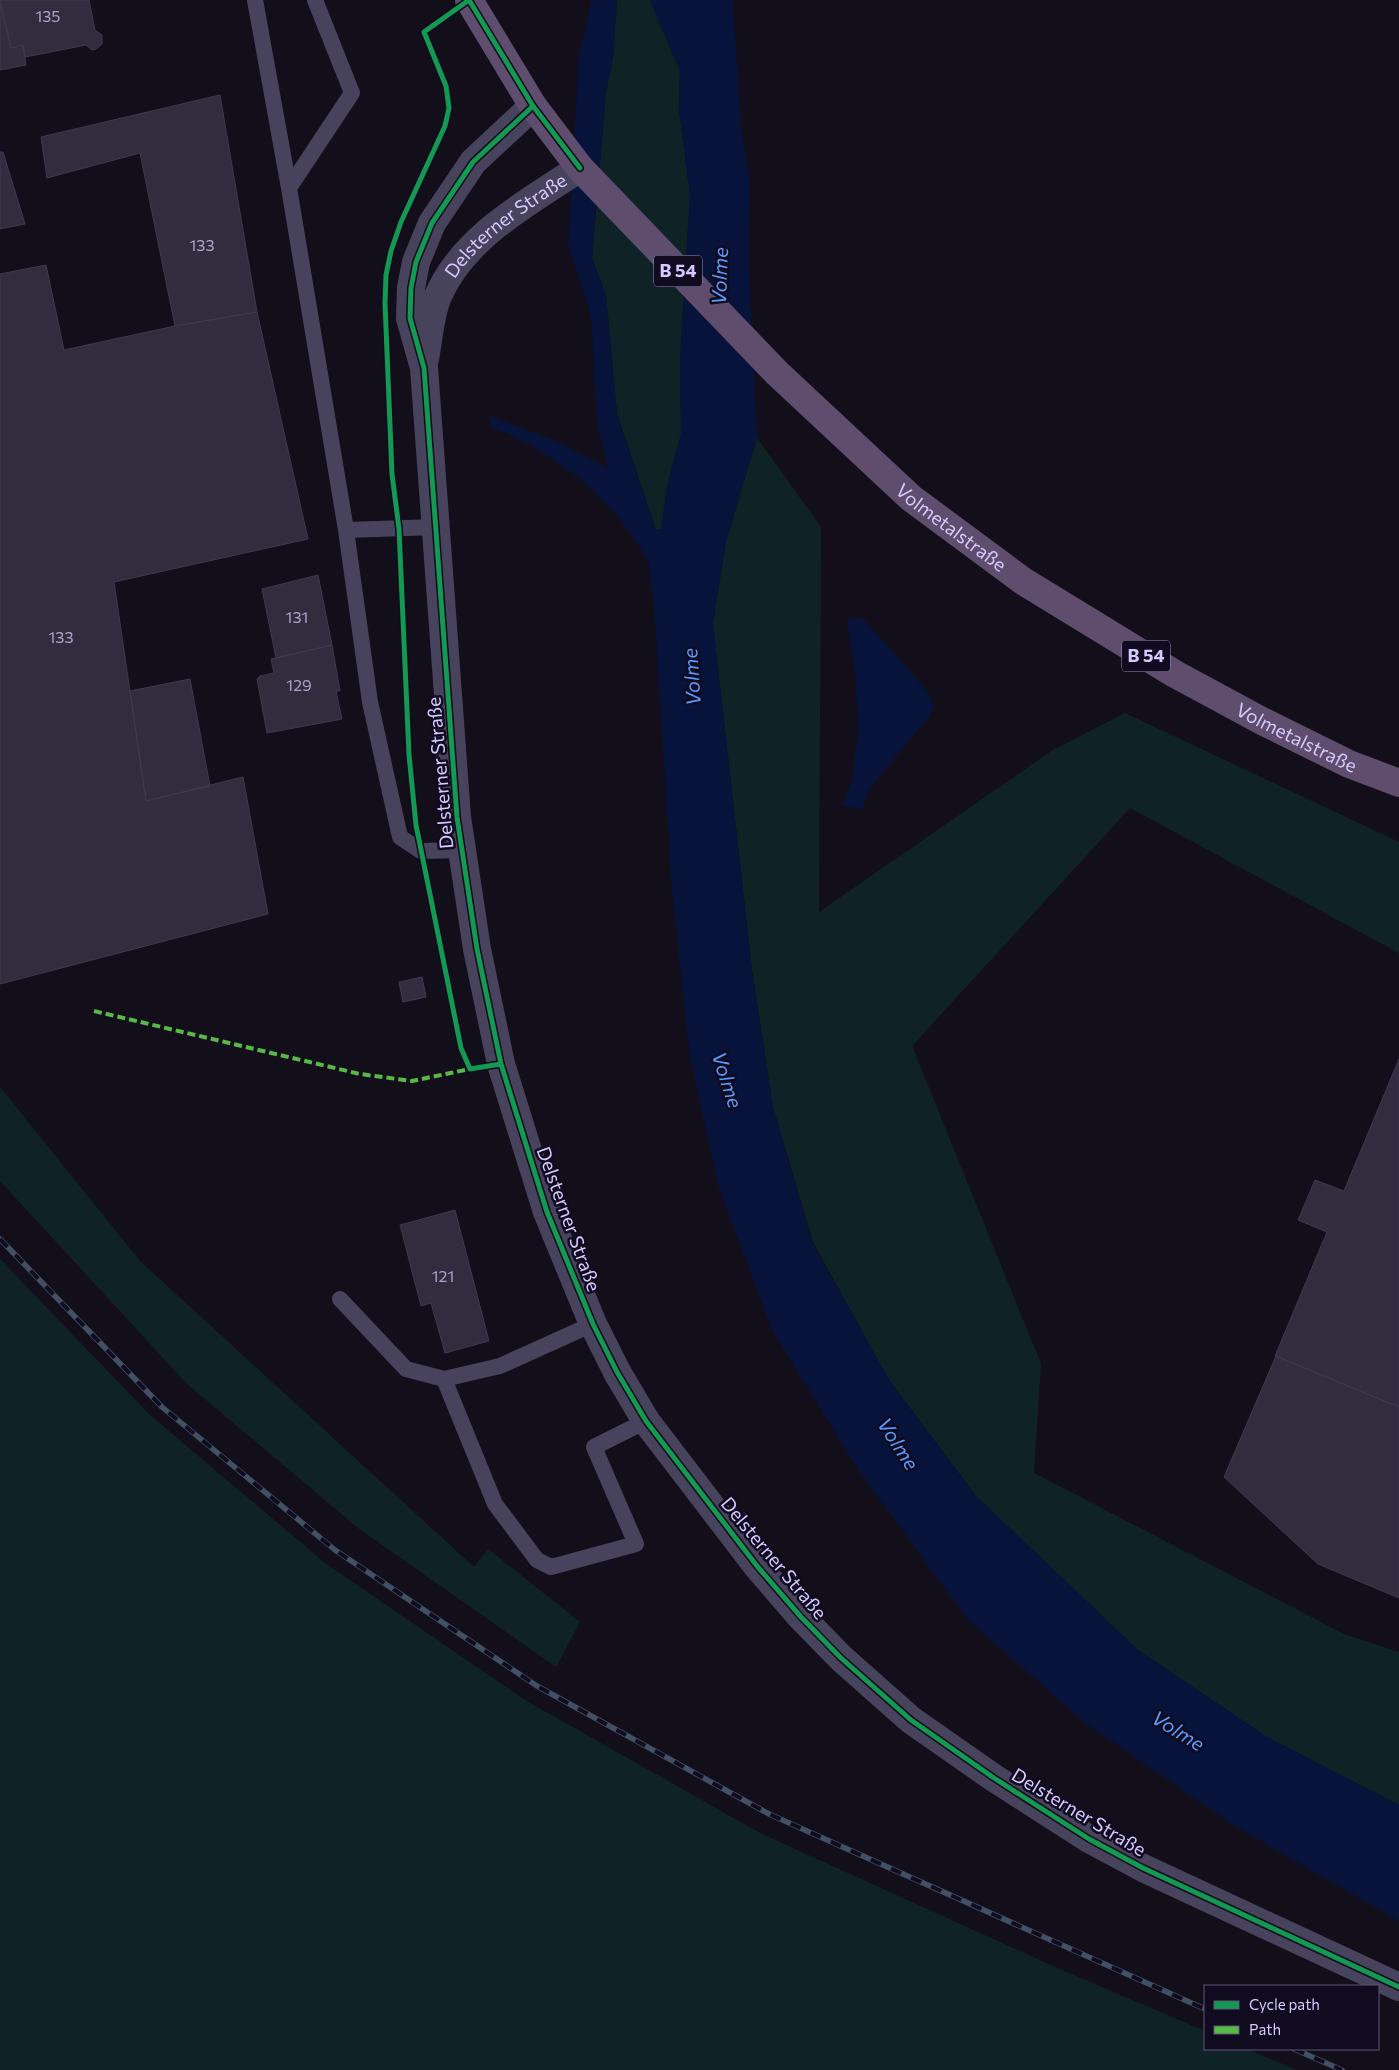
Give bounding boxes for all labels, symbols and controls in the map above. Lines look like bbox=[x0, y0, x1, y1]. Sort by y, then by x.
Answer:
house number: 135 bbox=[35, 6, 61, 25]
street label: Delsterner Straße bbox=[439, 168, 571, 282]
house number: 133 bbox=[189, 235, 215, 254]
water label: Volme bbox=[706, 246, 732, 305]
road number: B 54 bbox=[654, 256, 702, 286]
street label: Volmetalstraße bbox=[892, 478, 1011, 576]
house number: 131 bbox=[286, 607, 308, 626]
house number: 133 bbox=[48, 627, 74, 646]
road number: B 54 bbox=[1122, 640, 1170, 671]
water label: Volme bbox=[677, 647, 705, 707]
house number: 129 bbox=[286, 675, 312, 694]
street label: Delsterner Straße bbox=[421, 696, 458, 850]
street label: Volmetalstraße bbox=[1232, 697, 1360, 777]
water label: Volme bbox=[708, 1049, 748, 1111]
street label: Delsterner Straße bbox=[533, 1143, 606, 1294]
house number: 121 bbox=[432, 1266, 454, 1285]
water label: Volme bbox=[873, 1413, 925, 1475]
street label: Delsterner Straße bbox=[717, 1492, 832, 1623]
water label: Volme bbox=[1148, 1705, 1210, 1756]
street label: Delsterner Straße bbox=[1008, 1762, 1151, 1861]
legend bbox=[1204, 1985, 1379, 2050]
text: Cycle path bbox=[1249, 1995, 1320, 2013]
text: Path bbox=[1249, 2020, 1281, 2038]

